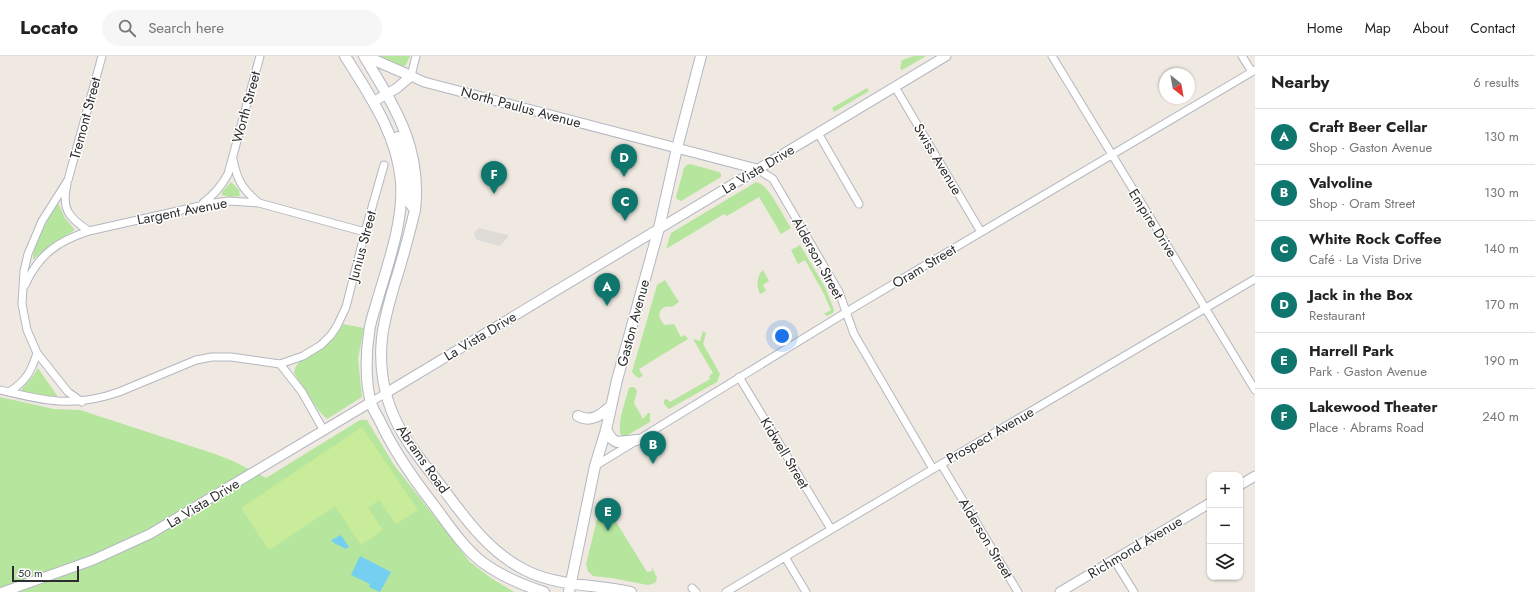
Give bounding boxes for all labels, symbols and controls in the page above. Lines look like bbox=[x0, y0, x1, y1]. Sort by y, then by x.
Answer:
search box bbox=[102, 10, 382, 46]
text: Locato bbox=[20, 14, 78, 41]
icon: search bbox=[116, 17, 138, 39]
text: Search here bbox=[148, 17, 224, 39]
text: Home bbox=[1307, 18, 1343, 38]
text: Map bbox=[1365, 18, 1391, 38]
text: About bbox=[1413, 18, 1448, 38]
text: Contact bbox=[1470, 18, 1515, 38]
street label: Worth Street bbox=[227, 68, 265, 145]
north arrow bbox=[1159, 68, 1195, 104]
text: Nearby bbox=[1271, 70, 1329, 94]
text: 6 results bbox=[1473, 73, 1519, 92]
street label: Tremont Street bbox=[64, 74, 106, 161]
street label: North Paulus Avenue bbox=[459, 81, 583, 133]
text: Craft Beer Cellar bbox=[1309, 116, 1427, 138]
street label: Swiss Avenue bbox=[909, 120, 967, 198]
text: A bbox=[1279, 127, 1289, 146]
text: 130 m bbox=[1484, 127, 1519, 146]
text: Shop · Gaston Avenue bbox=[1309, 138, 1432, 157]
street label: La Vista Drive bbox=[718, 140, 798, 198]
pin: D bbox=[611, 144, 637, 177]
pin: F bbox=[481, 161, 507, 194]
text: Valvoline bbox=[1309, 172, 1373, 194]
text: B bbox=[1280, 183, 1288, 202]
text: 130 m bbox=[1484, 183, 1519, 202]
street label: Empire Drive bbox=[1124, 185, 1182, 261]
pin: C bbox=[612, 188, 638, 221]
street label: Largent Avenue bbox=[135, 192, 229, 230]
text: Shop · Oram Street bbox=[1309, 194, 1415, 213]
street label: Junius Street bbox=[342, 208, 381, 285]
street label: Alderson Street bbox=[787, 213, 849, 303]
text: White Rock Coffee bbox=[1309, 228, 1442, 250]
street label: Oram Street bbox=[888, 239, 960, 293]
text: C bbox=[1279, 239, 1289, 258]
text: 140 m bbox=[1484, 239, 1519, 258]
text: Café · La Vista Drive bbox=[1309, 250, 1422, 269]
pin: A bbox=[594, 273, 620, 306]
street label: Gaston Avenue bbox=[612, 277, 654, 369]
text: Jack in the Box bbox=[1309, 284, 1413, 306]
text: D bbox=[1279, 295, 1289, 314]
text: 170 m bbox=[1484, 295, 1519, 314]
text: Restaurant bbox=[1309, 306, 1365, 325]
street label: La Vista Drive bbox=[440, 307, 520, 365]
your location bbox=[772, 326, 792, 346]
text: Harrell Park bbox=[1309, 340, 1394, 362]
text: E bbox=[1280, 351, 1288, 370]
text: 190 m bbox=[1484, 351, 1519, 370]
text: Park · Gaston Avenue bbox=[1309, 362, 1427, 381]
text: Lakewood Theater bbox=[1309, 396, 1438, 418]
street label: Prospect Avenue bbox=[942, 402, 1038, 468]
text: F bbox=[1280, 407, 1288, 426]
text: 240 m bbox=[1482, 407, 1519, 426]
street label: Kidwell Street bbox=[756, 414, 815, 493]
text: Place · Abrams Road bbox=[1309, 418, 1424, 437]
street label: Abrams Road bbox=[392, 421, 454, 497]
pin: B bbox=[640, 431, 666, 464]
map controls bbox=[1207, 472, 1243, 580]
button: + bbox=[1207, 472, 1243, 508]
street label: La Vista Drive bbox=[163, 474, 243, 532]
street label: Alderson Street bbox=[954, 494, 1018, 583]
pin: E bbox=[595, 498, 621, 531]
button: − bbox=[1207, 508, 1243, 544]
street label: Richmond Avenue bbox=[1084, 511, 1186, 583]
button: layers bbox=[1207, 544, 1243, 580]
scale bar bbox=[12, 564, 79, 583]
text: 50 m bbox=[18, 565, 43, 581]

